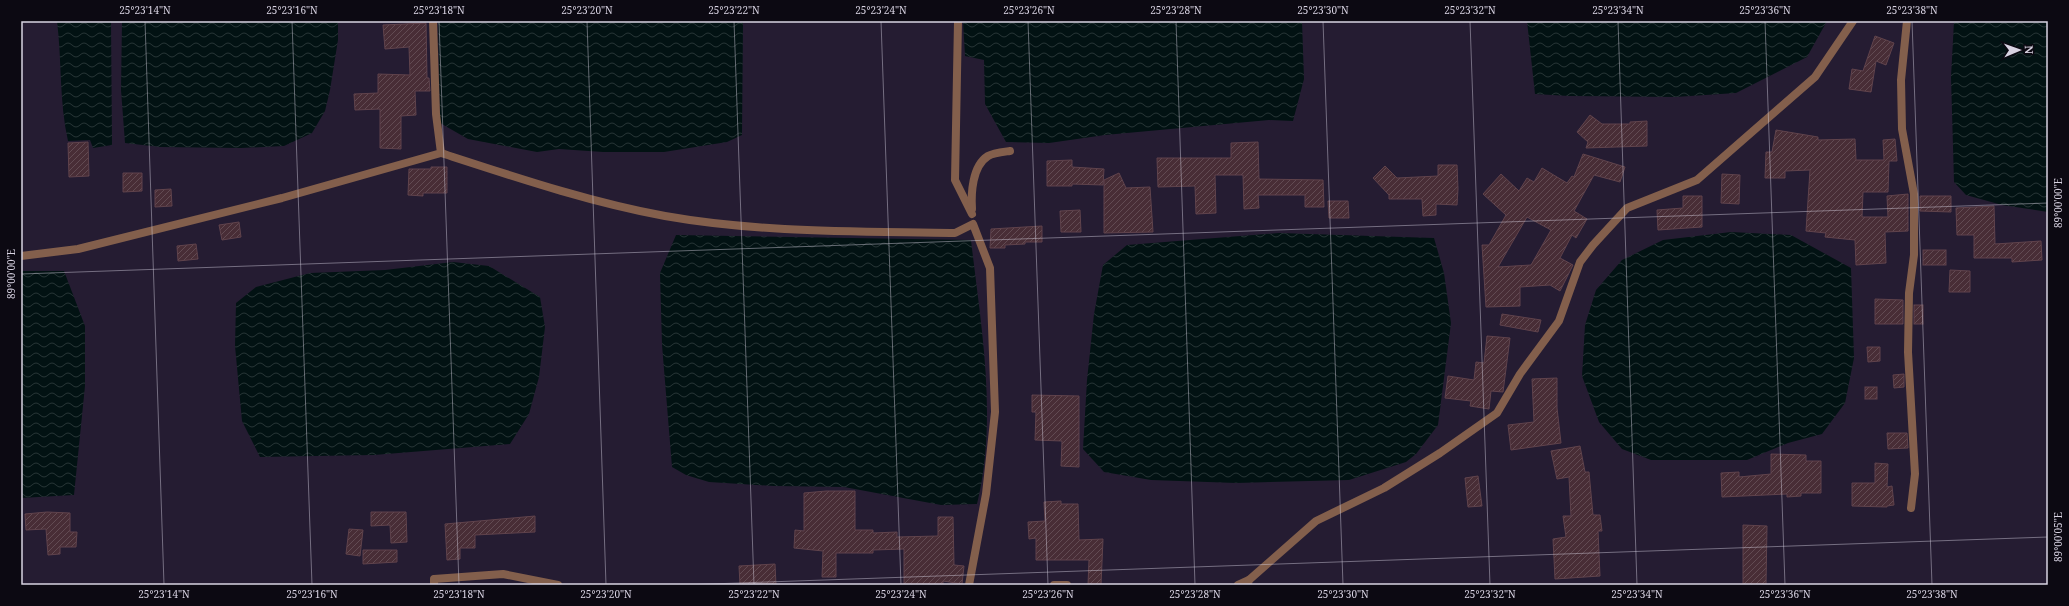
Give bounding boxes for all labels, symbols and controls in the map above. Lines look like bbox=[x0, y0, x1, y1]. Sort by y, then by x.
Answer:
text: 25°23'14"N bbox=[119, 3, 171, 17]
text: 25°23'16"N bbox=[266, 3, 318, 17]
text: 25°23'18"N bbox=[413, 3, 465, 17]
text: 25°23'20"N bbox=[561, 3, 613, 17]
text: 25°23'22"N bbox=[708, 3, 760, 17]
text: 25°23'24"N bbox=[855, 3, 907, 17]
text: 25°23'26"N bbox=[1003, 3, 1055, 17]
text: 25°23'28"N bbox=[1150, 3, 1202, 17]
text: 25°23'30"N bbox=[1297, 3, 1349, 17]
text: 25°23'32"N bbox=[1444, 3, 1496, 17]
text: 25°23'34"N bbox=[1592, 3, 1644, 17]
text: 25°23'36"N bbox=[1739, 3, 1791, 17]
text: 25°23'38"N bbox=[1886, 3, 1938, 17]
north arrow bbox=[1999, 30, 2039, 70]
text: N bbox=[2022, 45, 2037, 55]
text: 89°00'00"E bbox=[2051, 178, 2065, 228]
text: 89°00'00"E bbox=[4, 249, 18, 299]
text: 89°00'05"E bbox=[2051, 512, 2065, 562]
text: 25°23'14"N bbox=[138, 587, 190, 601]
text: 25°23'16"N bbox=[286, 587, 338, 601]
text: 25°23'18"N bbox=[433, 587, 485, 601]
text: 25°23'20"N bbox=[580, 587, 632, 601]
text: 25°23'22"N bbox=[728, 587, 780, 601]
text: 25°23'24"N bbox=[875, 587, 927, 601]
text: 25°23'26"N bbox=[1022, 587, 1074, 601]
text: 25°23'28"N bbox=[1169, 587, 1221, 601]
text: 25°23'30"N bbox=[1317, 587, 1369, 601]
text: 25°23'32"N bbox=[1464, 587, 1516, 601]
text: 25°23'34"N bbox=[1611, 587, 1663, 601]
text: 25°23'36"N bbox=[1759, 587, 1811, 601]
text: 25°23'38"N bbox=[1906, 587, 1958, 601]

